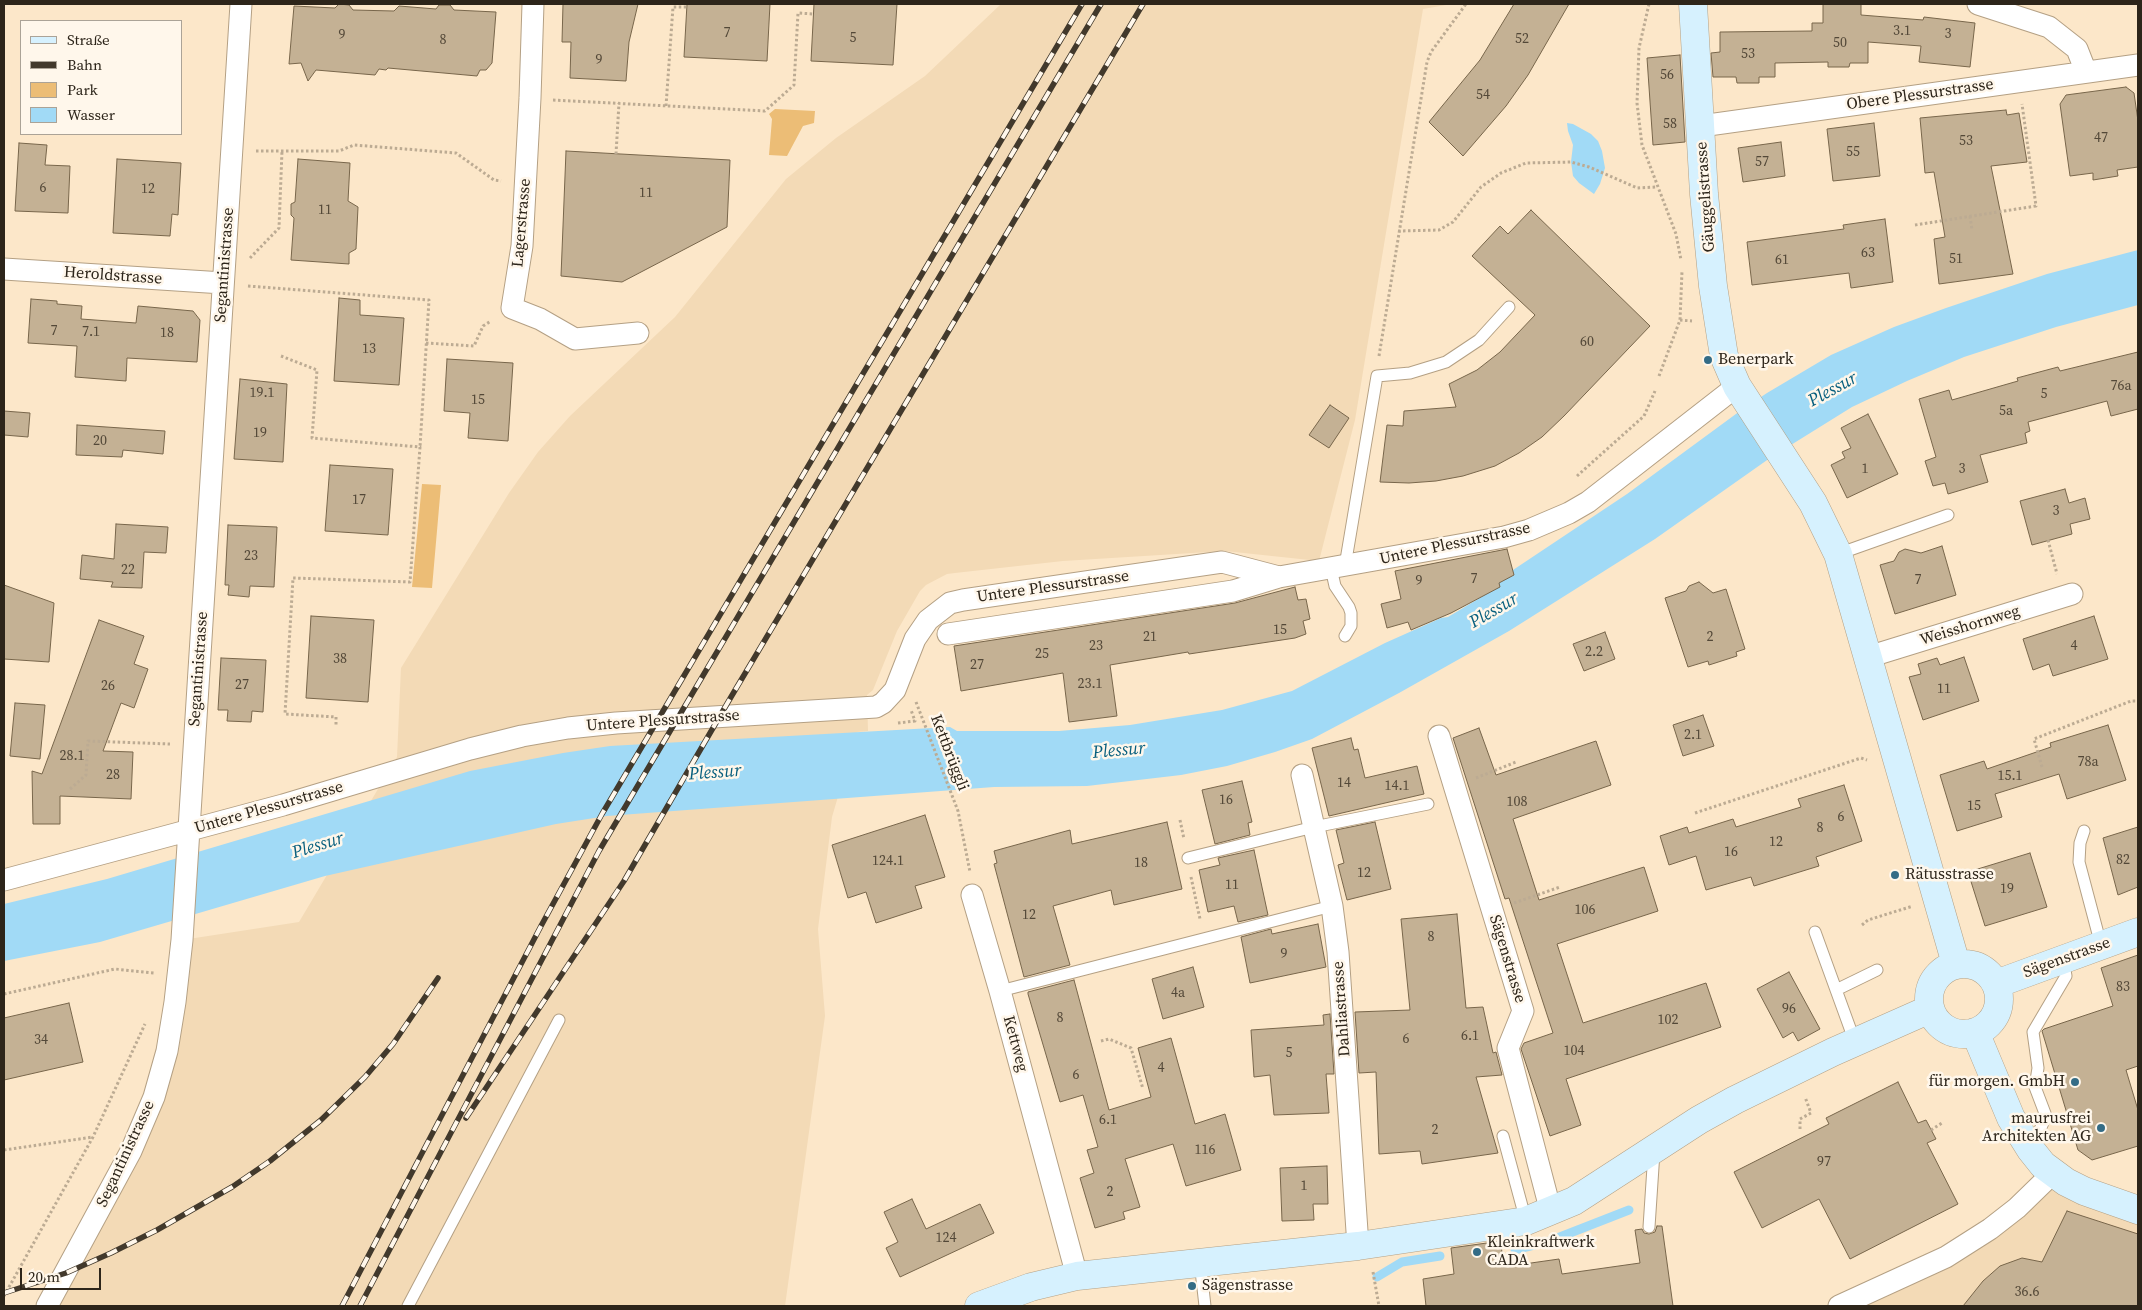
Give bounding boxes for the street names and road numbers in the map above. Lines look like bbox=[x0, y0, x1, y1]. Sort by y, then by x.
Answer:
street label: Obere Plessurstrasse bbox=[1845, 75, 1995, 115]
street label: Gäuggelistrasse bbox=[1693, 141, 1719, 253]
street label: Lagerstrasse bbox=[509, 178, 535, 268]
street label: Segantinistrasse bbox=[211, 207, 239, 323]
street label: Heroldstrasse bbox=[63, 263, 163, 289]
street label: Untere Plessurstrasse bbox=[1378, 519, 1532, 569]
street label: Untere Plessurstrasse bbox=[976, 567, 1130, 607]
street label: Weisshornweg bbox=[1918, 602, 2022, 650]
street label: Segantinistrasse bbox=[185, 611, 213, 727]
street label: Untere Plessurstrasse bbox=[586, 706, 740, 736]
street label: Kettbrüggli bbox=[926, 712, 972, 794]
street label: Untere Plessurstrasse bbox=[192, 778, 346, 838]
street label: Sägenstrasse bbox=[1485, 913, 1529, 1005]
street label: Sägenstrasse bbox=[2021, 933, 2113, 983]
street label: Dahliastrasse bbox=[1329, 961, 1355, 1057]
street label: Kettweg bbox=[998, 1014, 1032, 1074]
street label: Segantinistrasse bbox=[93, 1098, 159, 1210]

